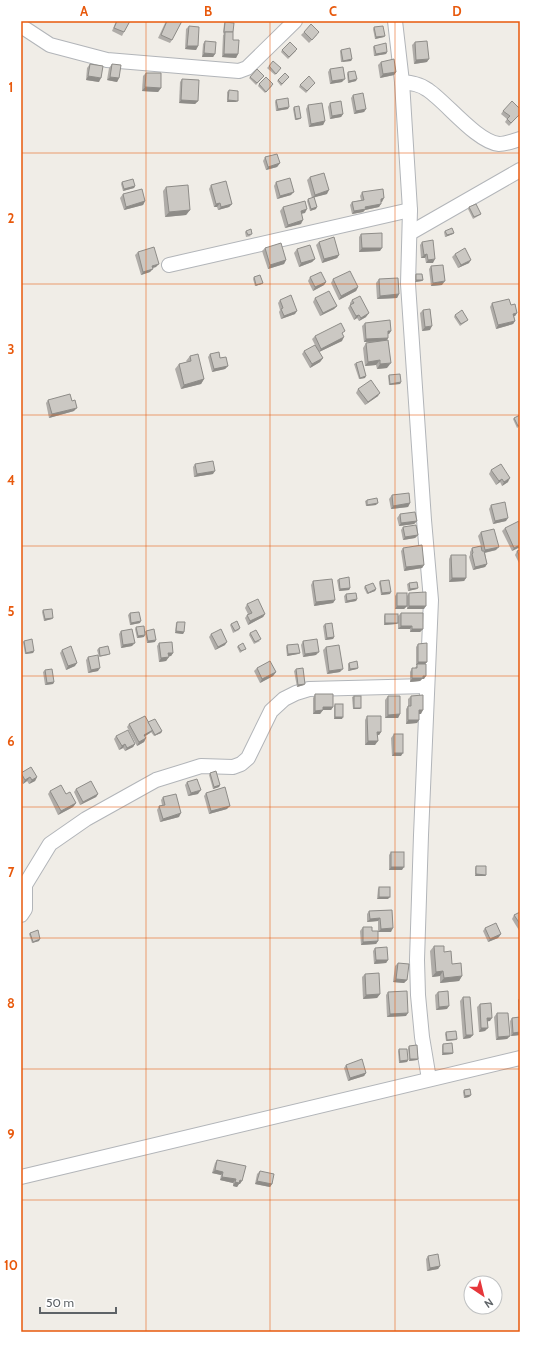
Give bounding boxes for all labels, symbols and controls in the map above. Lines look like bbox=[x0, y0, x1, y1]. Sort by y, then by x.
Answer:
text: A bbox=[80, 3, 89, 19]
text: B bbox=[204, 3, 212, 19]
text: C bbox=[329, 3, 337, 19]
text: D bbox=[452, 3, 462, 19]
text: 1 bbox=[9, 79, 13, 95]
text: 2 bbox=[8, 210, 15, 226]
text: 3 bbox=[7, 341, 15, 357]
text: 4 bbox=[7, 472, 15, 488]
text: 5 bbox=[8, 603, 15, 619]
text: 6 bbox=[7, 733, 15, 749]
text: 7 bbox=[8, 864, 15, 880]
text: 8 bbox=[7, 995, 15, 1011]
text: 9 bbox=[7, 1126, 15, 1142]
text: 10 bbox=[4, 1257, 18, 1273]
north arrow bbox=[463, 1275, 503, 1315]
scale bar bbox=[40, 1289, 116, 1315]
text: 50 m bbox=[46, 1295, 74, 1310]
text: N bbox=[482, 1295, 496, 1311]

